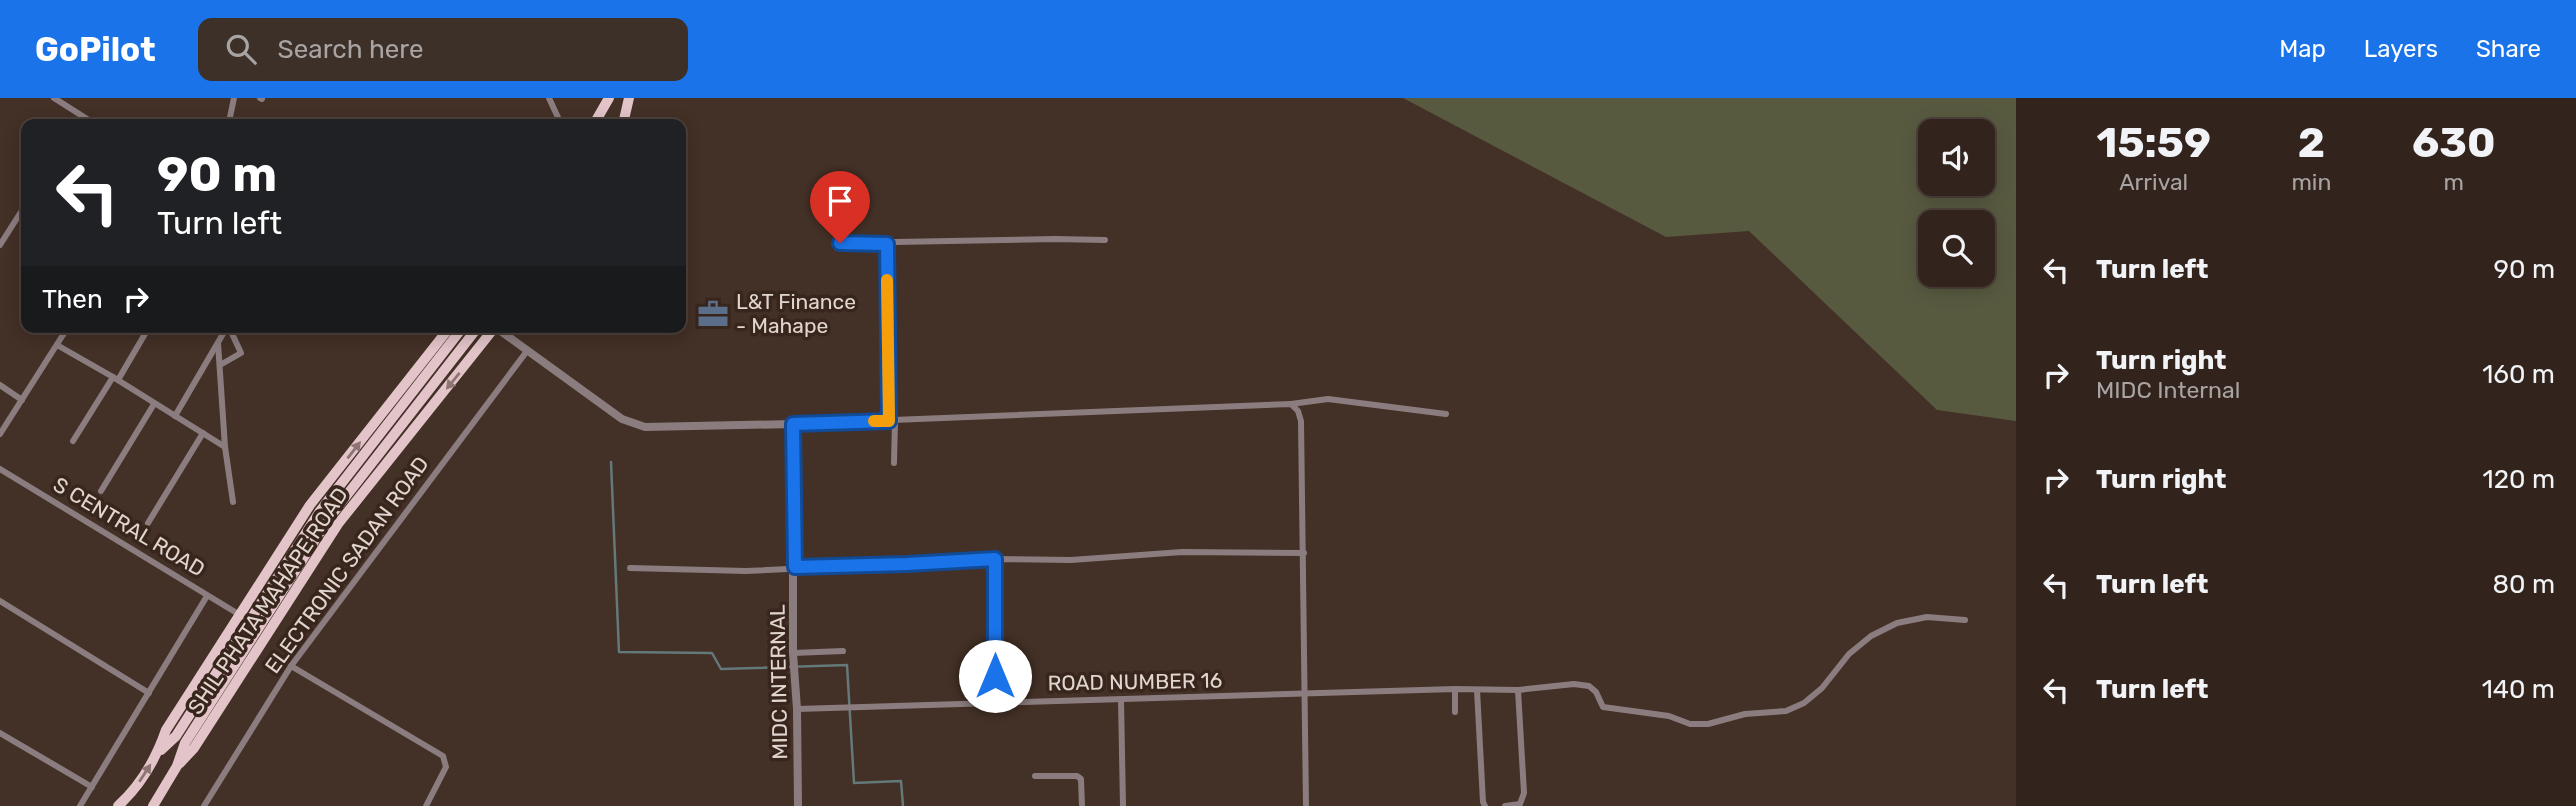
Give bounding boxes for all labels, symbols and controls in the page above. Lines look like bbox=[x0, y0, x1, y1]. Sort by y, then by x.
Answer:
search box bbox=[198, 18, 688, 81]
text: GoPilot bbox=[35, 30, 156, 69]
icon: search bbox=[222, 30, 260, 68]
text: Search here bbox=[278, 34, 423, 65]
text: Map bbox=[2279, 35, 2326, 63]
text: Layers bbox=[2364, 35, 2438, 63]
text: Share bbox=[2476, 35, 2541, 63]
text: 15:59 bbox=[2097, 118, 2211, 168]
text: 2 bbox=[2298, 118, 2325, 168]
text: 630 bbox=[2412, 118, 2495, 168]
map controls bbox=[1918, 119, 1995, 287]
button: sound bbox=[1918, 119, 1995, 196]
text: 90 m bbox=[157, 145, 277, 203]
icon: left bbox=[42, 147, 133, 238]
text: Arrival bbox=[2119, 168, 2188, 196]
text: min bbox=[2291, 168, 2331, 196]
text: m bbox=[2443, 168, 2464, 196]
pin bbox=[810, 171, 870, 243]
icon: arrive bbox=[821, 182, 859, 220]
text: Turn left bbox=[157, 204, 282, 242]
button: search bbox=[1918, 210, 1995, 287]
icon: left bbox=[2037, 251, 2075, 289]
text: Turn left bbox=[2096, 254, 2208, 285]
text: 90 m bbox=[2494, 254, 2555, 285]
icon: right bbox=[117, 280, 155, 318]
text: Then bbox=[42, 284, 103, 315]
place label: L&T Finance - Mahape bbox=[736, 289, 856, 338]
office icon: L&T Finance - Mahape bbox=[696, 297, 730, 331]
text: Turn right bbox=[2096, 345, 2226, 376]
icon: right bbox=[2037, 356, 2075, 394]
text: 160 m bbox=[2482, 359, 2555, 390]
one-way arrow bbox=[445, 371, 460, 389]
text: MIDC Internal bbox=[2096, 376, 2240, 404]
one-way arrow bbox=[346, 441, 361, 459]
street label: ELECTRONIC SADAN ROAD bbox=[260, 451, 434, 678]
icon: right bbox=[2037, 461, 2075, 499]
text: Turn right bbox=[2096, 464, 2226, 495]
text: 120 m bbox=[2483, 464, 2555, 495]
street label: S CENTRAL ROAD bbox=[49, 472, 209, 582]
street label: SHIL PHATA MAHAPE ROAD bbox=[182, 483, 353, 719]
icon: left bbox=[2037, 566, 2075, 604]
text: Turn left bbox=[2096, 569, 2208, 600]
text: 80 m bbox=[2492, 569, 2555, 600]
street label: MIDC INTERNAL bbox=[765, 604, 792, 760]
position arrow bbox=[958, 639, 1032, 713]
street label: ROAD NUMBER 16 bbox=[1047, 667, 1223, 696]
icon: left bbox=[2037, 671, 2075, 709]
text: Turn left bbox=[2096, 674, 2208, 705]
text: 140 m bbox=[2482, 674, 2555, 705]
one-way arrow bbox=[138, 764, 151, 783]

